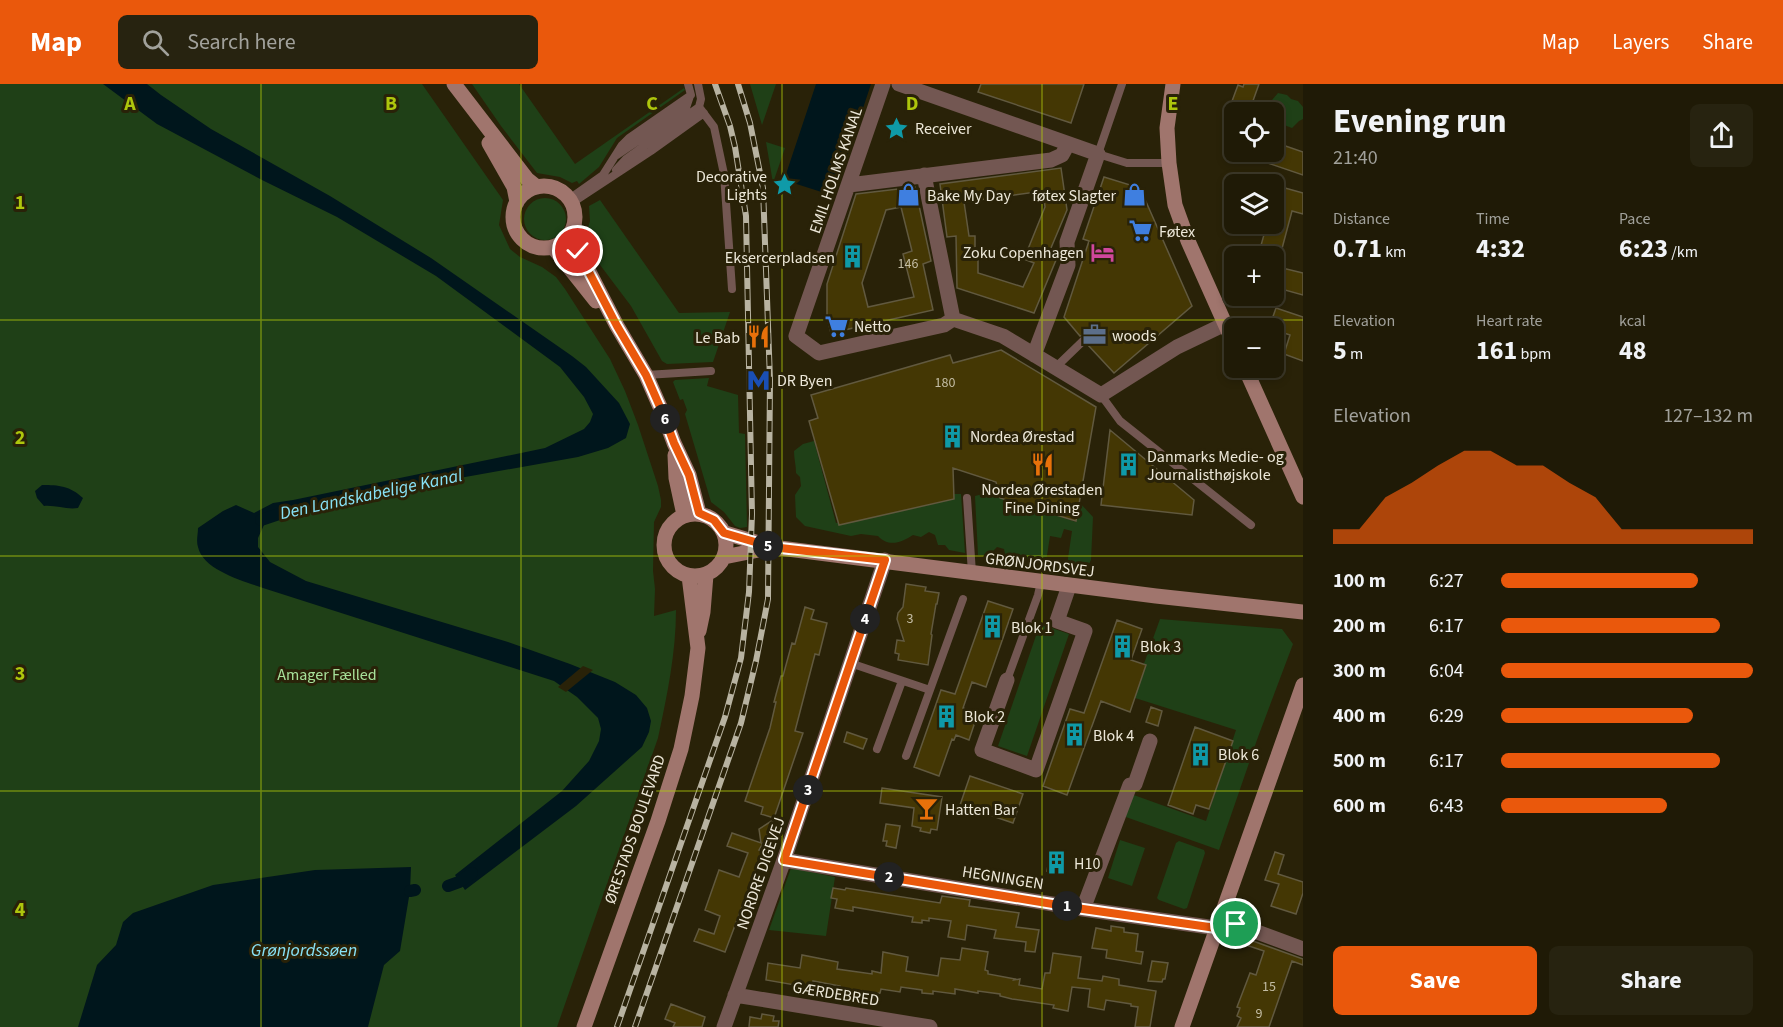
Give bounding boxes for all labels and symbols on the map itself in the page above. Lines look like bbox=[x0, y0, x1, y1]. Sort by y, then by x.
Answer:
text: A bbox=[123, 90, 136, 118]
text: B bbox=[385, 90, 397, 118]
text: C bbox=[646, 90, 658, 118]
text: D bbox=[906, 90, 918, 118]
text: E bbox=[1168, 90, 1178, 118]
street label: EMIL HOLMS KANAL bbox=[804, 104, 868, 236]
place icon: Receiver bbox=[884, 115, 910, 141]
place label: Receiver bbox=[915, 118, 972, 140]
place label: Decorative Lights bbox=[696, 166, 767, 206]
place icon: Decorative Lights bbox=[772, 172, 798, 198]
shop icon: Bake My Day bbox=[896, 182, 922, 208]
shop icon: føtex Slagter bbox=[1121, 182, 1147, 208]
place label: Bake My Day bbox=[927, 185, 1011, 207]
place label: føtex Slagter bbox=[1032, 185, 1116, 207]
text: 1 bbox=[15, 189, 25, 217]
supermarket icon: Føtex bbox=[1128, 218, 1154, 244]
place label: Føtex bbox=[1159, 221, 1195, 243]
pin bbox=[552, 225, 603, 276]
hotel icon: Zoku Copenhagen bbox=[1089, 239, 1115, 265]
place label: Zoku Copenhagen bbox=[963, 242, 1084, 264]
building icon: Eksercerpladsen bbox=[840, 244, 866, 270]
place label: Eksercerpladsen bbox=[725, 247, 835, 269]
house number: 146 bbox=[898, 254, 918, 274]
supermarket icon: Netto bbox=[823, 313, 849, 339]
place label: Netto bbox=[854, 316, 891, 338]
office icon: woods bbox=[1081, 322, 1107, 348]
restaurant icon: Le Bab bbox=[745, 324, 771, 350]
place label: woods bbox=[1112, 325, 1157, 347]
place label: Le Bab bbox=[695, 327, 740, 349]
metro station icon: DR Byen bbox=[746, 367, 772, 393]
place label: DR Byen bbox=[777, 370, 832, 392]
house number: 180 bbox=[935, 373, 955, 393]
pin: 6 bbox=[650, 404, 680, 434]
building icon: Nordea Ørestad bbox=[939, 423, 965, 449]
text: 2 bbox=[15, 424, 25, 452]
place label: Nordea Ørestad bbox=[970, 426, 1075, 448]
place label: Danmarks Medie- og Journalisthøjskole bbox=[1147, 446, 1284, 486]
restaurant icon: Nordea Ørestaden Fine Dining bbox=[1029, 451, 1055, 477]
building icon: Danmarks Medie- og Journalisthøjskole bbox=[1116, 452, 1142, 478]
water label: Den Landskabelige Kanal bbox=[277, 463, 465, 526]
place label: Nordea Ørestaden Fine Dining bbox=[981, 479, 1103, 519]
pin: 5 bbox=[753, 531, 783, 561]
street label: GRØNJORDSVEJ bbox=[984, 547, 1096, 583]
pin: 4 bbox=[850, 604, 880, 634]
house number: 3 bbox=[907, 609, 914, 629]
building icon: Blok 1 bbox=[980, 614, 1006, 640]
place label: Blok 1 bbox=[1011, 617, 1052, 639]
building icon: Blok 3 bbox=[1109, 633, 1135, 659]
place label: Blok 3 bbox=[1140, 636, 1181, 658]
text: 3 bbox=[15, 660, 25, 688]
park label: Amager Fælled bbox=[277, 664, 377, 686]
building icon: Blok 2 bbox=[933, 703, 959, 729]
place label: Blok 2 bbox=[964, 706, 1005, 728]
building icon: Blok 4 bbox=[1062, 722, 1088, 748]
place label: Blok 4 bbox=[1093, 725, 1134, 747]
building icon: Blok 6 bbox=[1187, 741, 1213, 767]
place label: Blok 6 bbox=[1218, 744, 1259, 766]
street label: ØRESTADS BOULEVARD bbox=[599, 751, 671, 907]
pin: 3 bbox=[793, 775, 823, 805]
bar icon: Hatten Bar bbox=[914, 796, 940, 822]
place label: Hatten Bar bbox=[945, 799, 1017, 821]
street label: NORDRE DIGEVEJ bbox=[731, 814, 790, 932]
building icon: H10 bbox=[1043, 850, 1069, 876]
place label: H10 bbox=[1074, 853, 1100, 875]
street label: HEGNINGEN bbox=[960, 861, 1045, 895]
pin: 2 bbox=[874, 862, 904, 892]
pin: 1 bbox=[1052, 891, 1082, 921]
text: 4 bbox=[15, 896, 26, 924]
pin bbox=[1210, 898, 1261, 949]
water label: Grønjordssøen bbox=[251, 938, 357, 963]
street label: GÆRDEBRED bbox=[791, 976, 881, 1012]
house number: 15 bbox=[1262, 977, 1276, 997]
house number: 9 bbox=[1256, 1004, 1263, 1024]

